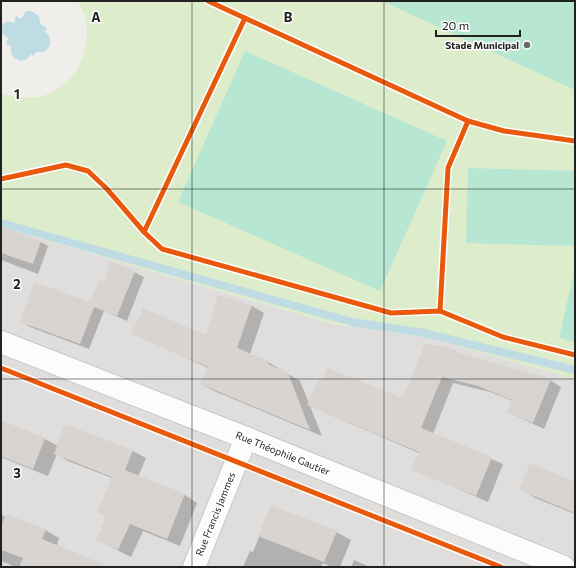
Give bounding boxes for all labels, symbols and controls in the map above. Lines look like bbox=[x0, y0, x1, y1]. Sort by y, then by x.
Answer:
text: A bbox=[91, 9, 101, 25]
text: B bbox=[284, 9, 293, 25]
scale bar bbox=[436, 12, 520, 38]
text: 20 m bbox=[442, 18, 469, 32]
place label: Stade Municipal bbox=[445, 39, 519, 51]
marker: Stade Municipal bbox=[522, 40, 532, 50]
text: 1 bbox=[14, 86, 20, 102]
text: 2 bbox=[13, 276, 21, 292]
street label: Rue Théophile Gautier bbox=[234, 429, 332, 477]
text: 3 bbox=[13, 465, 21, 481]
street label: Rue Francis Jammes bbox=[193, 470, 237, 558]

